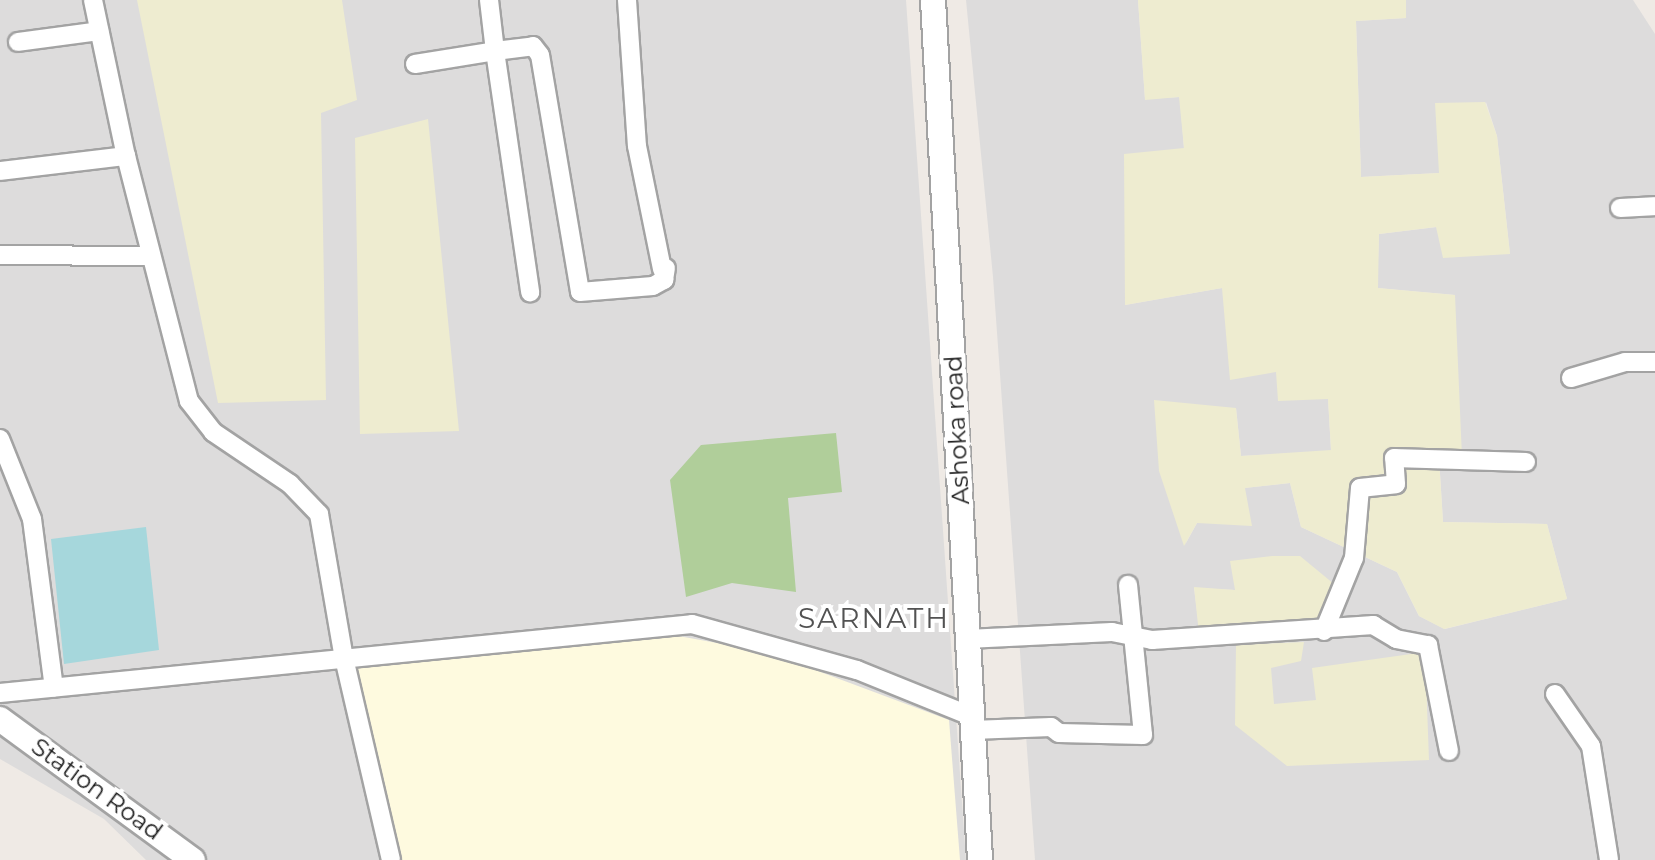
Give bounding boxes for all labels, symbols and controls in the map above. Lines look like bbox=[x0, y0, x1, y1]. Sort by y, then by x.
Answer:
street label: Ashoka road bbox=[939, 355, 975, 505]
district label: SARNATH bbox=[798, 601, 950, 635]
street label: Station Road bbox=[26, 732, 168, 846]

